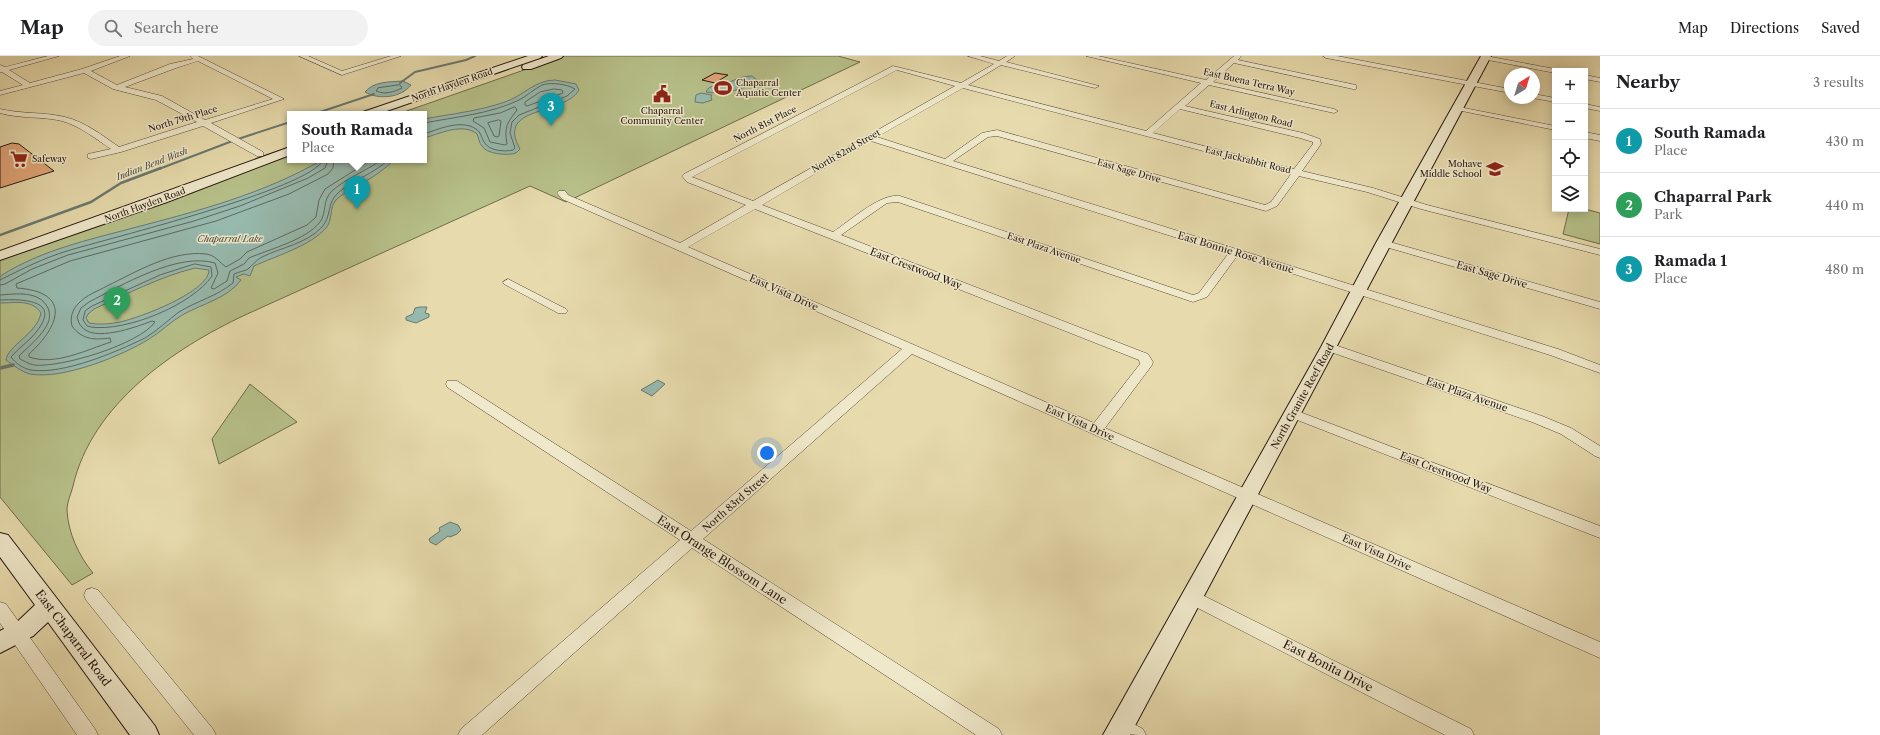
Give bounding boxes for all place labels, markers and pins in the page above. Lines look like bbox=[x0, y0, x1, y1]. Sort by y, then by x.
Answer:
place label: Chaparral Aquatic Center bbox=[735, 77, 801, 98]
sports icon: Chaparral Aquatic Center bbox=[713, 78, 733, 98]
public building icon: Chaparral Community Center bbox=[652, 84, 672, 104]
pin: 3 bbox=[538, 93, 564, 126]
place label: Chaparral Community Center bbox=[620, 105, 704, 126]
supermarket icon: Safeway bbox=[9, 149, 29, 169]
place label: Safeway bbox=[32, 153, 68, 164]
place label: Mohave Middle School bbox=[1420, 158, 1482, 179]
school or university icon: Mohave Middle School bbox=[1485, 159, 1505, 179]
pin: 1 bbox=[344, 176, 370, 209]
pin: 2 bbox=[104, 287, 130, 320]

